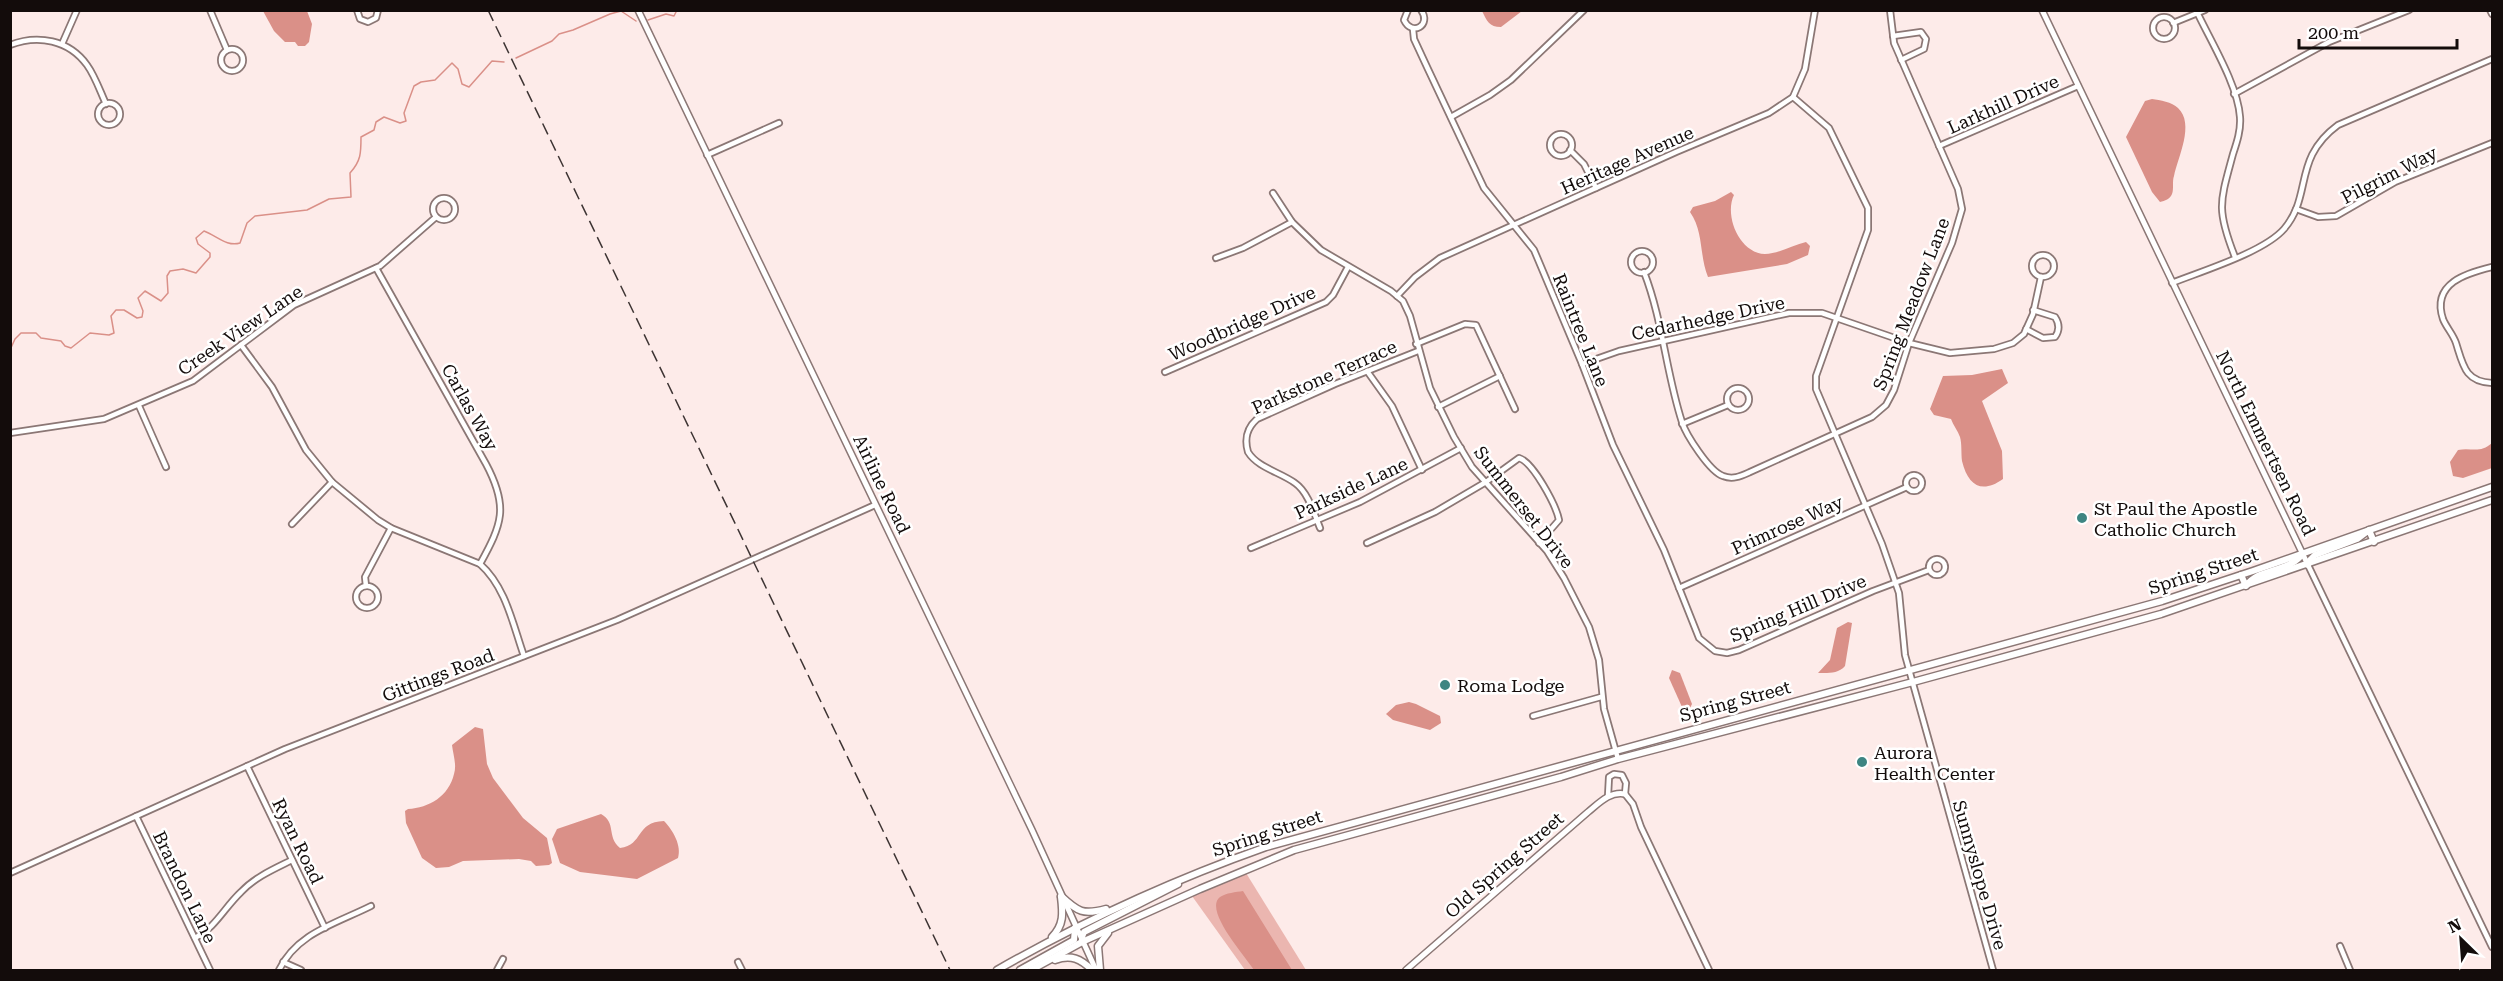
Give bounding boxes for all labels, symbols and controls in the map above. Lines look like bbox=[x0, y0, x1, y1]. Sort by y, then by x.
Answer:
scale bar bbox=[2299, 12, 2456, 50]
text: 200 m bbox=[2308, 22, 2359, 43]
street label: Larkhill Drive bbox=[1944, 70, 2062, 138]
street label: Heritage Avenue bbox=[1557, 121, 1697, 199]
street label: Pilgrim Way bbox=[2338, 142, 2441, 208]
street label: Spring Meadow Lane bbox=[1868, 215, 1954, 393]
street label: Raintree Lane bbox=[1549, 270, 1613, 390]
street label: Creek View Lane bbox=[174, 280, 306, 379]
street label: Woodbridge Drive bbox=[1165, 281, 1319, 365]
street label: Cedarhedge Drive bbox=[1630, 291, 1787, 344]
street label: Parkstone Terrace bbox=[1248, 336, 1400, 418]
street label: North Emmertsen Road bbox=[2212, 347, 2320, 539]
street label: Carlas Way bbox=[438, 360, 503, 454]
street label: Airline Road bbox=[849, 431, 915, 537]
street label: Summerset Drive bbox=[1470, 442, 1578, 572]
street label: Parkside Lane bbox=[1291, 453, 1411, 523]
street label: Primrose Way bbox=[1728, 491, 1846, 559]
place label: St Paul the Apostle Catholic Church bbox=[2094, 498, 2257, 540]
marker: St Paul the Apostle Catholic Church bbox=[2075, 511, 2089, 525]
street label: Spring Street bbox=[2145, 543, 2261, 599]
street label: Spring Hill Drive bbox=[1727, 570, 1869, 646]
street label: Gittings Road bbox=[379, 644, 497, 706]
place label: Roma Lodge bbox=[1457, 675, 1565, 696]
street label: Spring Street bbox=[1677, 676, 1793, 726]
marker: Roma Lodge bbox=[1438, 678, 1452, 692]
place label: Aurora Health Center bbox=[1874, 742, 1995, 784]
marker: Aurora Health Center bbox=[1855, 755, 1869, 769]
street label: Ryan Road bbox=[268, 795, 328, 888]
street label: Sunnyslope Drive bbox=[1949, 798, 2011, 952]
street label: Spring Street bbox=[1209, 805, 1325, 861]
street label: Old Spring Street bbox=[1440, 808, 1568, 922]
street label: Brandon Lane bbox=[149, 828, 221, 947]
north arrow bbox=[2431, 909, 2491, 969]
text: N bbox=[2445, 915, 2464, 937]

